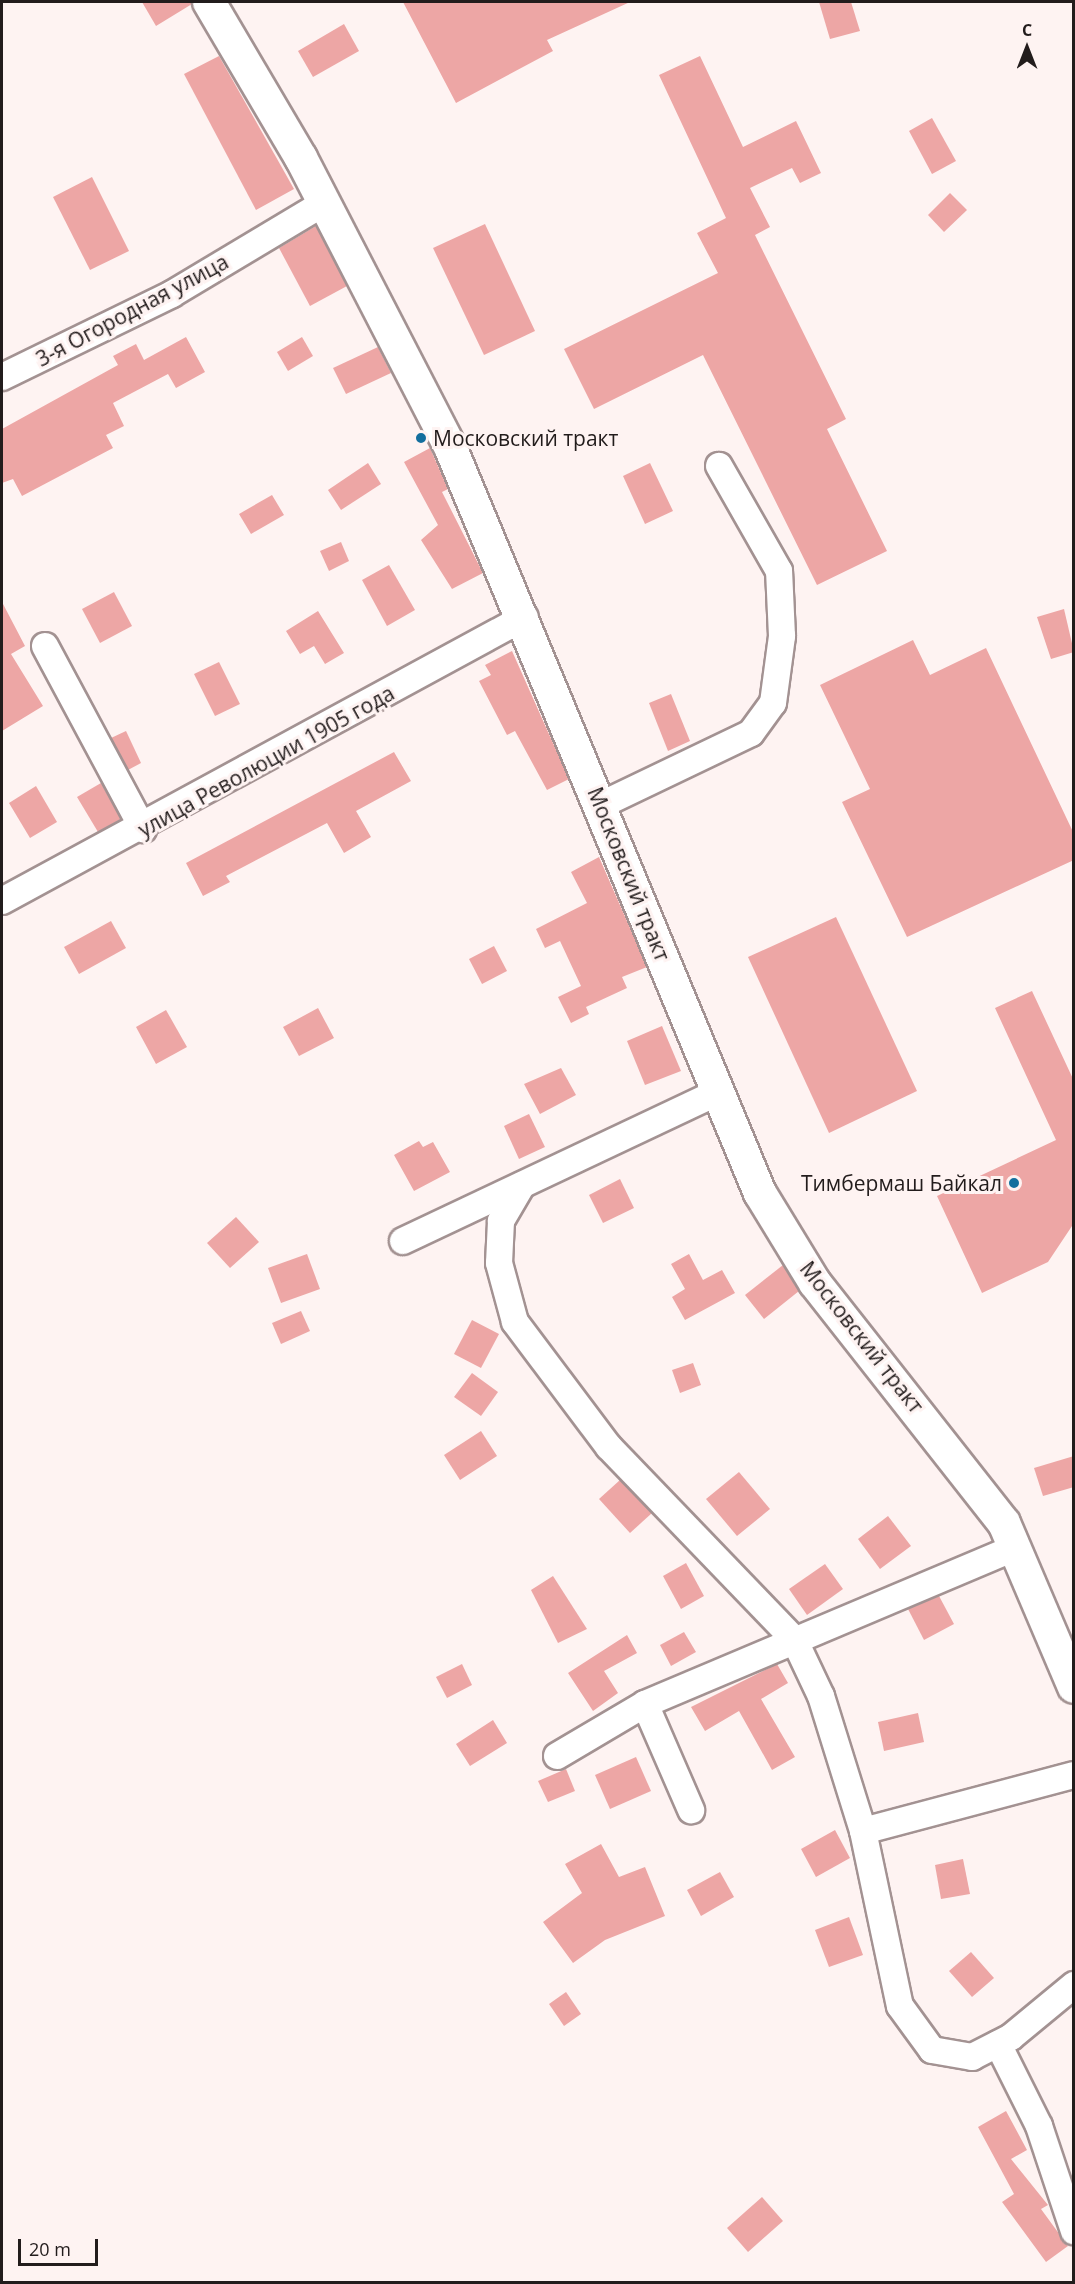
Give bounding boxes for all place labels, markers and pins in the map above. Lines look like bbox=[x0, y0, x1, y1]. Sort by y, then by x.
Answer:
place label: Московский тракт bbox=[433, 425, 618, 451]
marker: Московский тракт bbox=[414, 431, 428, 445]
place label: Тимбермаш Байкал bbox=[801, 1170, 1002, 1196]
marker: Тимбермаш Байкал bbox=[1007, 1176, 1021, 1190]

